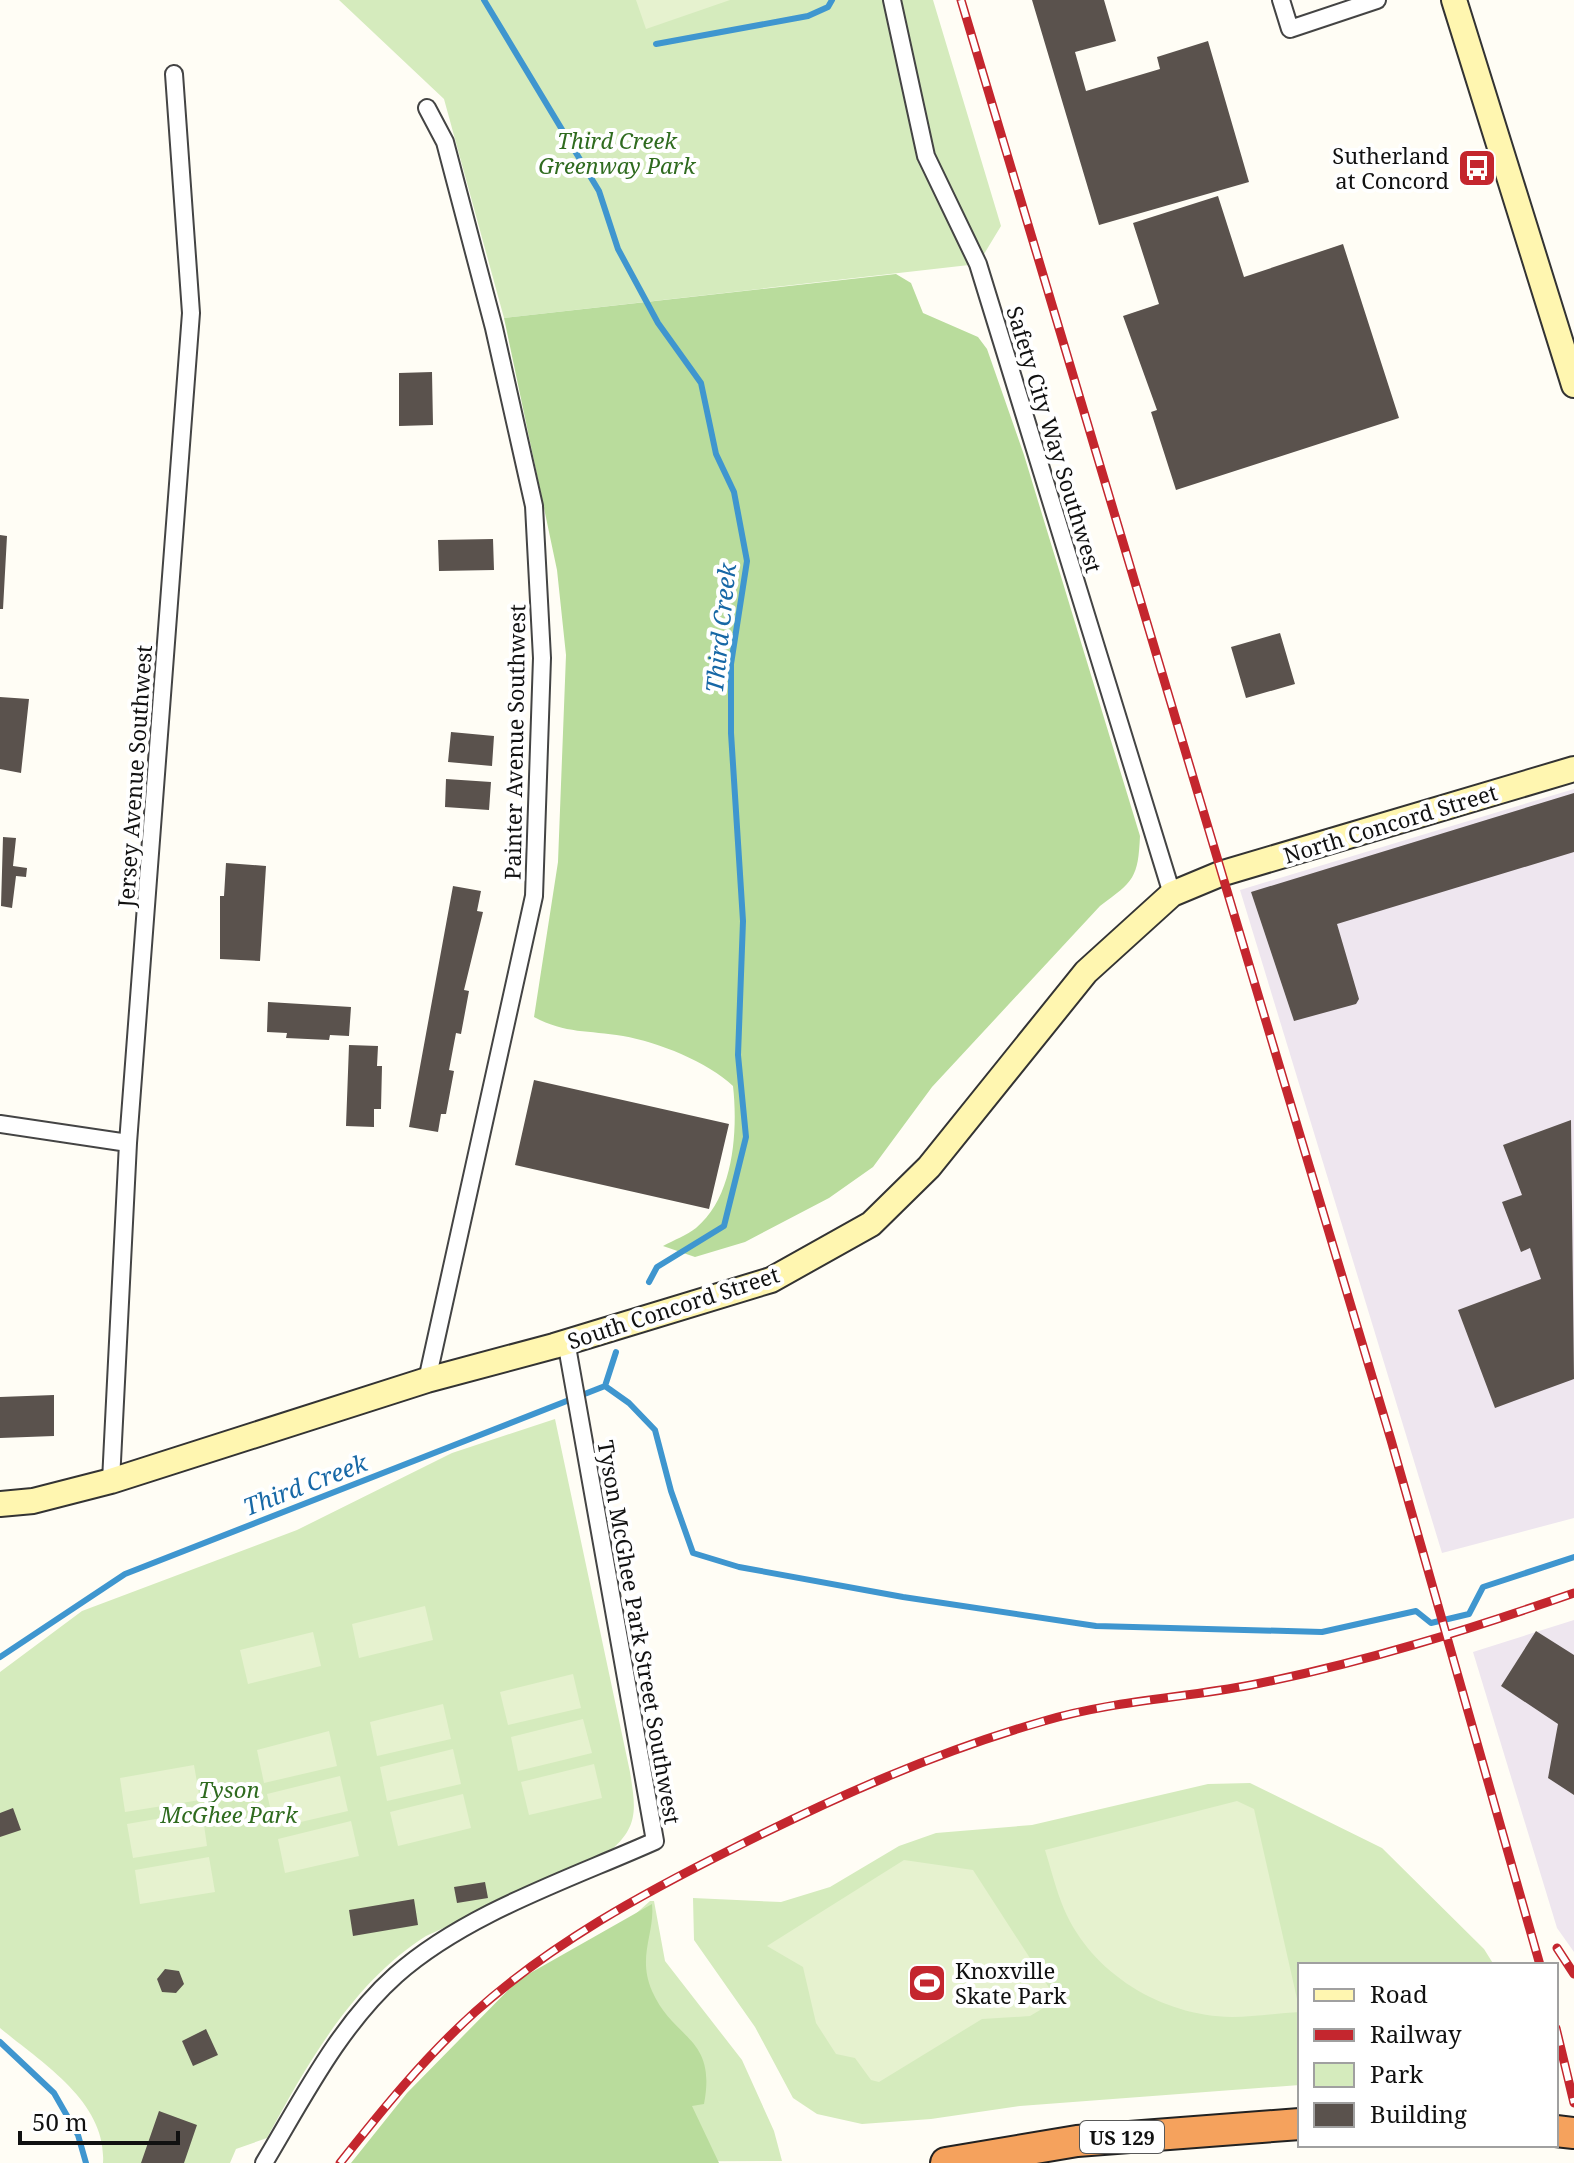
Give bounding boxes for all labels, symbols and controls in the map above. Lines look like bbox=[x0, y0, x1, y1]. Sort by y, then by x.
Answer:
park label: Third Creek Greenway Park bbox=[538, 125, 697, 180]
place label: Sutherland at Concord bbox=[1332, 140, 1449, 195]
bus stop icon: Sutherland at Concord bbox=[1456, 147, 1498, 189]
street label: Safety City Way Southwest bbox=[1000, 302, 1110, 576]
water label: Third Creek bbox=[697, 560, 743, 695]
street label: Painter Avenue Southwest bbox=[497, 604, 531, 880]
street label: Jersey Avenue Southwest bbox=[110, 644, 158, 909]
street label: North Concord Street bbox=[1279, 776, 1501, 870]
street label: South Concord Street bbox=[563, 1259, 783, 1355]
street label: Tyson McGhee Park Street Southwest bbox=[591, 1438, 689, 1827]
water label: Third Creek bbox=[238, 1445, 373, 1523]
park label: Tyson McGhee Park bbox=[160, 1774, 299, 1829]
place label: Knoxville Skate Park bbox=[955, 1955, 1066, 2010]
sports icon: Knoxville Skate Park bbox=[906, 1962, 948, 2004]
legend bbox=[1298, 1963, 1558, 2147]
text: Road bbox=[1370, 1977, 1428, 2010]
text: Railway bbox=[1370, 2017, 1462, 2050]
text: Park bbox=[1370, 2057, 1424, 2090]
scale bar bbox=[20, 2095, 178, 2145]
text: Building bbox=[1370, 2097, 1467, 2130]
text: 50 m bbox=[32, 2105, 88, 2138]
road number: US 129 bbox=[1080, 2121, 1164, 2153]

